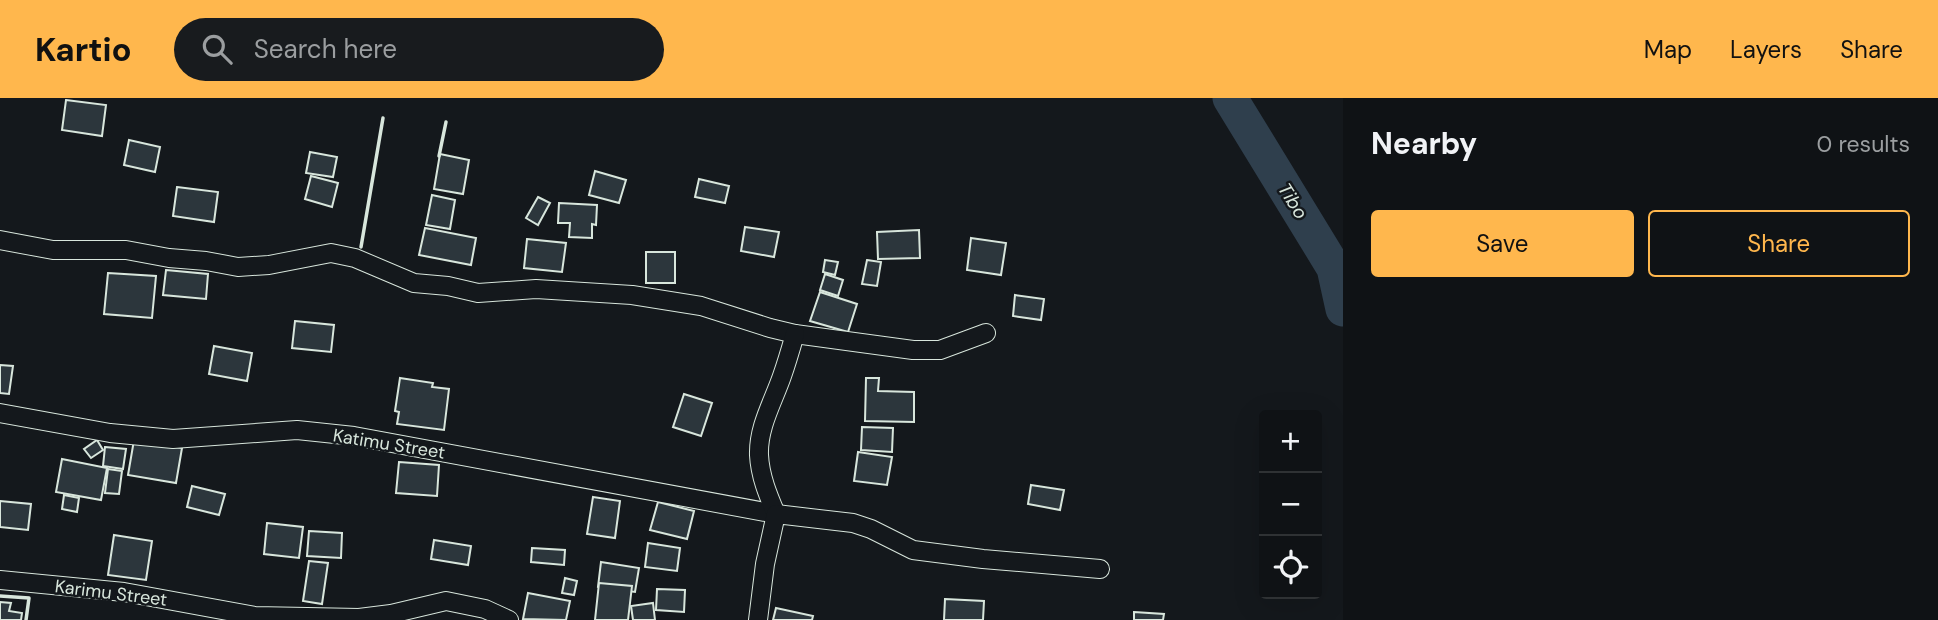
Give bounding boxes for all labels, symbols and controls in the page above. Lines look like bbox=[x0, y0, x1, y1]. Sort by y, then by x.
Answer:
search box bbox=[174, 18, 664, 81]
text: Kartio bbox=[35, 28, 132, 71]
icon: search bbox=[198, 30, 236, 68]
text: Search here bbox=[254, 32, 397, 66]
text: Map bbox=[1644, 34, 1692, 65]
text: Layers bbox=[1730, 34, 1802, 65]
text: Share bbox=[1840, 34, 1903, 65]
text: Nearby bbox=[1371, 124, 1477, 163]
text: 0 results bbox=[1817, 129, 1910, 159]
water label: Tibo bbox=[1272, 178, 1314, 224]
button: Save bbox=[1371, 210, 1634, 277]
button: Share bbox=[1648, 210, 1910, 277]
map controls bbox=[1259, 410, 1322, 599]
button: + bbox=[1259, 410, 1322, 473]
street label: Katimu Street bbox=[331, 423, 447, 465]
button: − bbox=[1259, 473, 1322, 536]
button: locate bbox=[1259, 536, 1322, 599]
street label: Karimu Street bbox=[53, 574, 169, 612]

